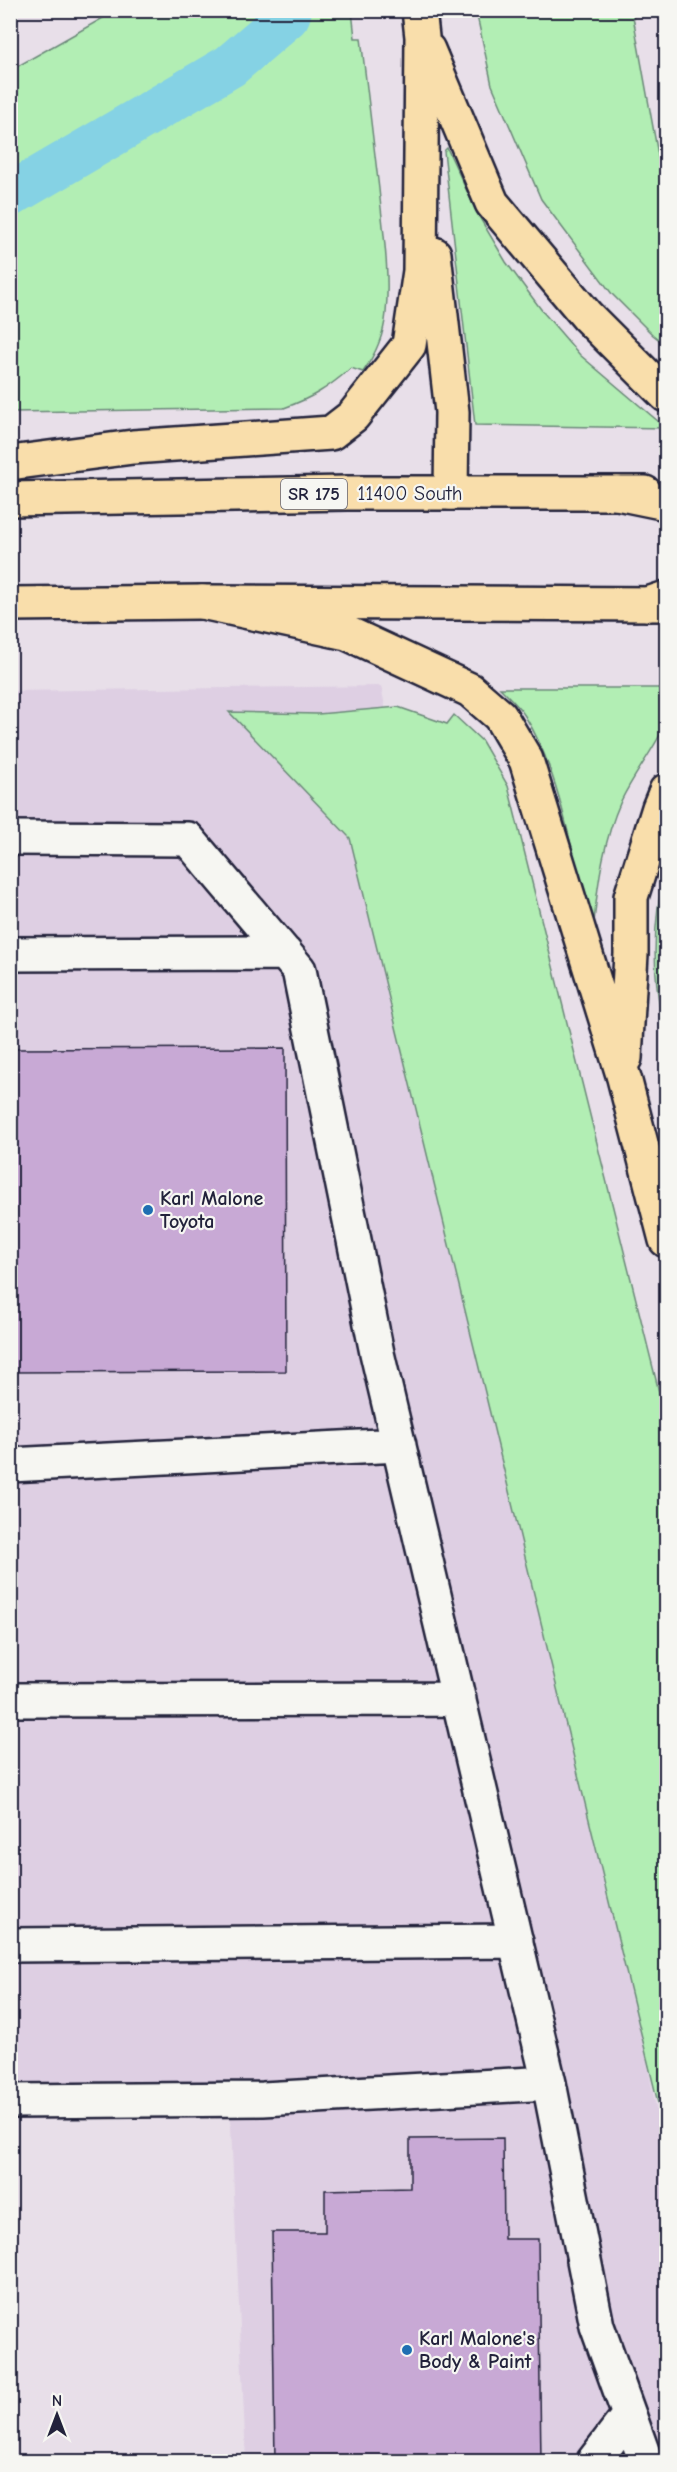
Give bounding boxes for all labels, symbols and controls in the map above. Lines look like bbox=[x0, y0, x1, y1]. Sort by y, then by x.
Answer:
road number: SR 175 bbox=[281, 479, 347, 509]
street label: 11400 South bbox=[358, 482, 462, 505]
place label: Karl Malone Toyota bbox=[160, 1187, 264, 1233]
marker: Karl Malone Toyota bbox=[141, 1203, 155, 1217]
place label: Karl Malone's Body & Paint bbox=[419, 2327, 535, 2373]
marker: Karl Malone's Body & Paint bbox=[400, 2343, 414, 2357]
north arrow bbox=[27, 2385, 87, 2445]
text: N bbox=[52, 2392, 62, 2410]

